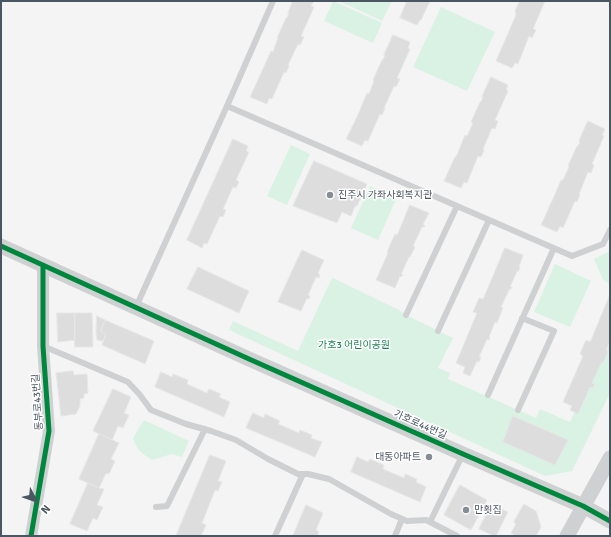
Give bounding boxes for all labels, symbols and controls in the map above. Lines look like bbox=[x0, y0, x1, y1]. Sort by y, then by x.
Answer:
place label: 진주시 가좌사회복지관 bbox=[338, 189, 432, 201]
marker: 진주시 가좌사회복지관 bbox=[325, 190, 335, 200]
park label: 가호3 어린이공원 bbox=[318, 339, 390, 351]
street label: 동부로43번길 bbox=[30, 373, 46, 431]
street label: 가호로44번길 bbox=[392, 408, 448, 442]
place label: 대동아파트 bbox=[375, 451, 421, 463]
marker: 대동아파트 bbox=[424, 452, 434, 462]
north arrow bbox=[16, 481, 56, 521]
text: N bbox=[38, 502, 53, 516]
place label: 만횟집 bbox=[474, 504, 502, 516]
marker: 만횟집 bbox=[461, 505, 471, 515]

